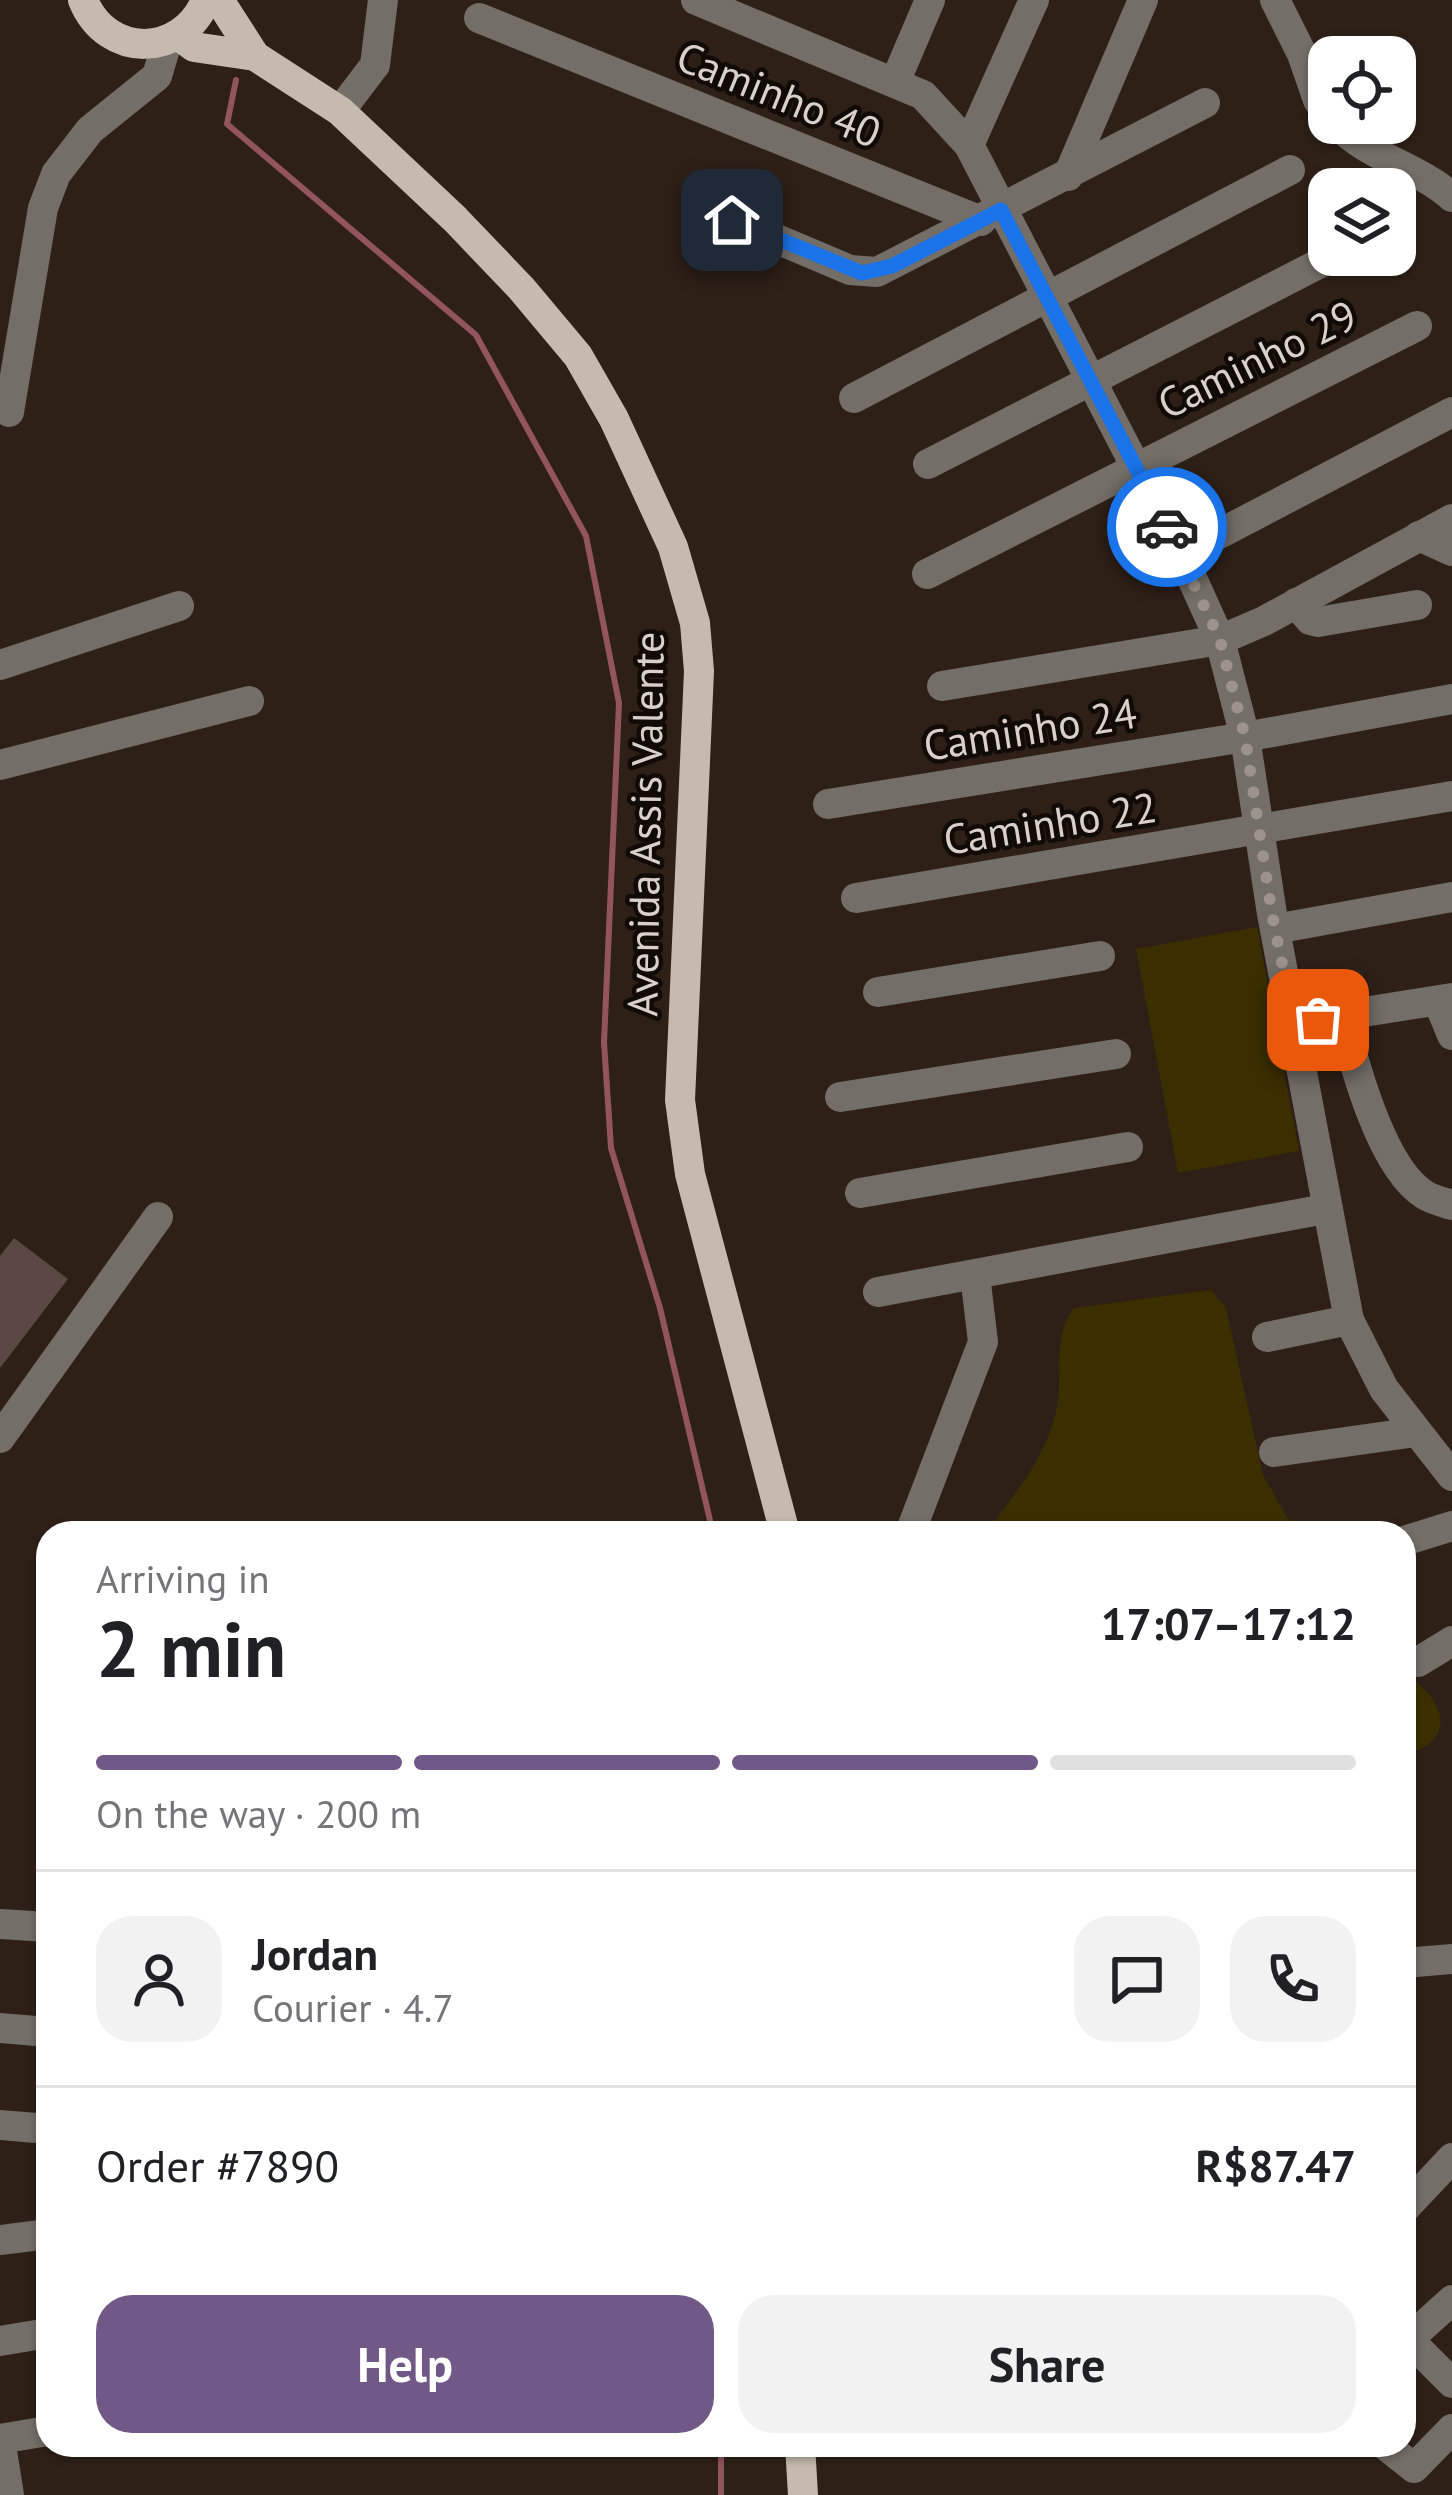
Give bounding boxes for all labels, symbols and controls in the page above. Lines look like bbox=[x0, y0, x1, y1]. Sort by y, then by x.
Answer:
street label: Caminho 40 bbox=[669, 28, 889, 160]
map controls bbox=[1308, 36, 1416, 276]
button: locate bbox=[1308, 36, 1416, 144]
button: layers bbox=[1308, 168, 1416, 276]
pin bbox=[681, 169, 783, 271]
icon: home bbox=[699, 187, 765, 253]
street label: Caminho 29 bbox=[1148, 287, 1366, 431]
courier bbox=[1107, 467, 1227, 587]
icon: car bbox=[1134, 494, 1200, 560]
street label: Avenida Assis Valente bbox=[614, 631, 676, 1017]
street label: Caminho 24 bbox=[920, 685, 1141, 773]
street label: Caminho 22 bbox=[940, 779, 1160, 867]
pin bbox=[1267, 969, 1369, 1071]
icon: bag bbox=[1285, 987, 1351, 1053]
text: Arriving in bbox=[96, 1553, 270, 1604]
text: 17:07–17:12 bbox=[1101, 1594, 1356, 1652]
text: 2 min bbox=[96, 1598, 286, 1699]
text: On the way · 200 m bbox=[96, 1788, 421, 1839]
button: person bbox=[96, 1916, 222, 2042]
button: chat bbox=[1074, 1916, 1200, 2042]
button: phone bbox=[1230, 1916, 1356, 2042]
text: Jordan bbox=[252, 1924, 378, 1982]
text: Courier · 4.7 bbox=[252, 1982, 454, 2033]
text: Order #7890 bbox=[96, 2136, 339, 2194]
text: R$87.47 bbox=[1196, 2136, 1356, 2194]
button: Help bbox=[96, 2295, 714, 2433]
button: Share bbox=[738, 2295, 1356, 2433]

